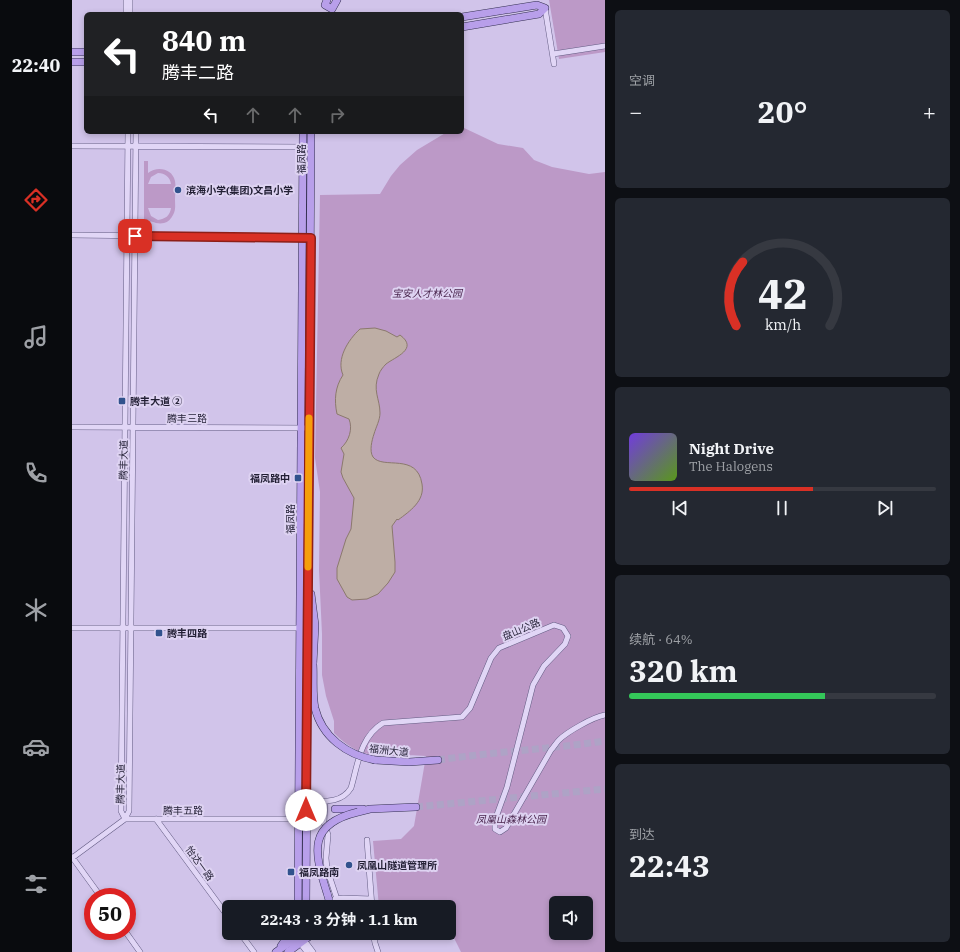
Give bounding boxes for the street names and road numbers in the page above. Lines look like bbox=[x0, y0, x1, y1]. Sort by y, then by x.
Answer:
street label: 福凤路 bbox=[295, 144, 308, 174]
street label: 腾丰三路 bbox=[167, 412, 207, 425]
street label: 腾丰大道 bbox=[117, 440, 130, 480]
street label: 福凤路 bbox=[284, 504, 297, 534]
street label: 盘山公路 bbox=[500, 616, 542, 643]
street label: 福洲大道 bbox=[368, 742, 410, 759]
street label: 腾丰大道 bbox=[114, 764, 127, 804]
street label: 腾丰五路 bbox=[163, 804, 203, 817]
street label: 怡达一路 bbox=[183, 843, 217, 883]

